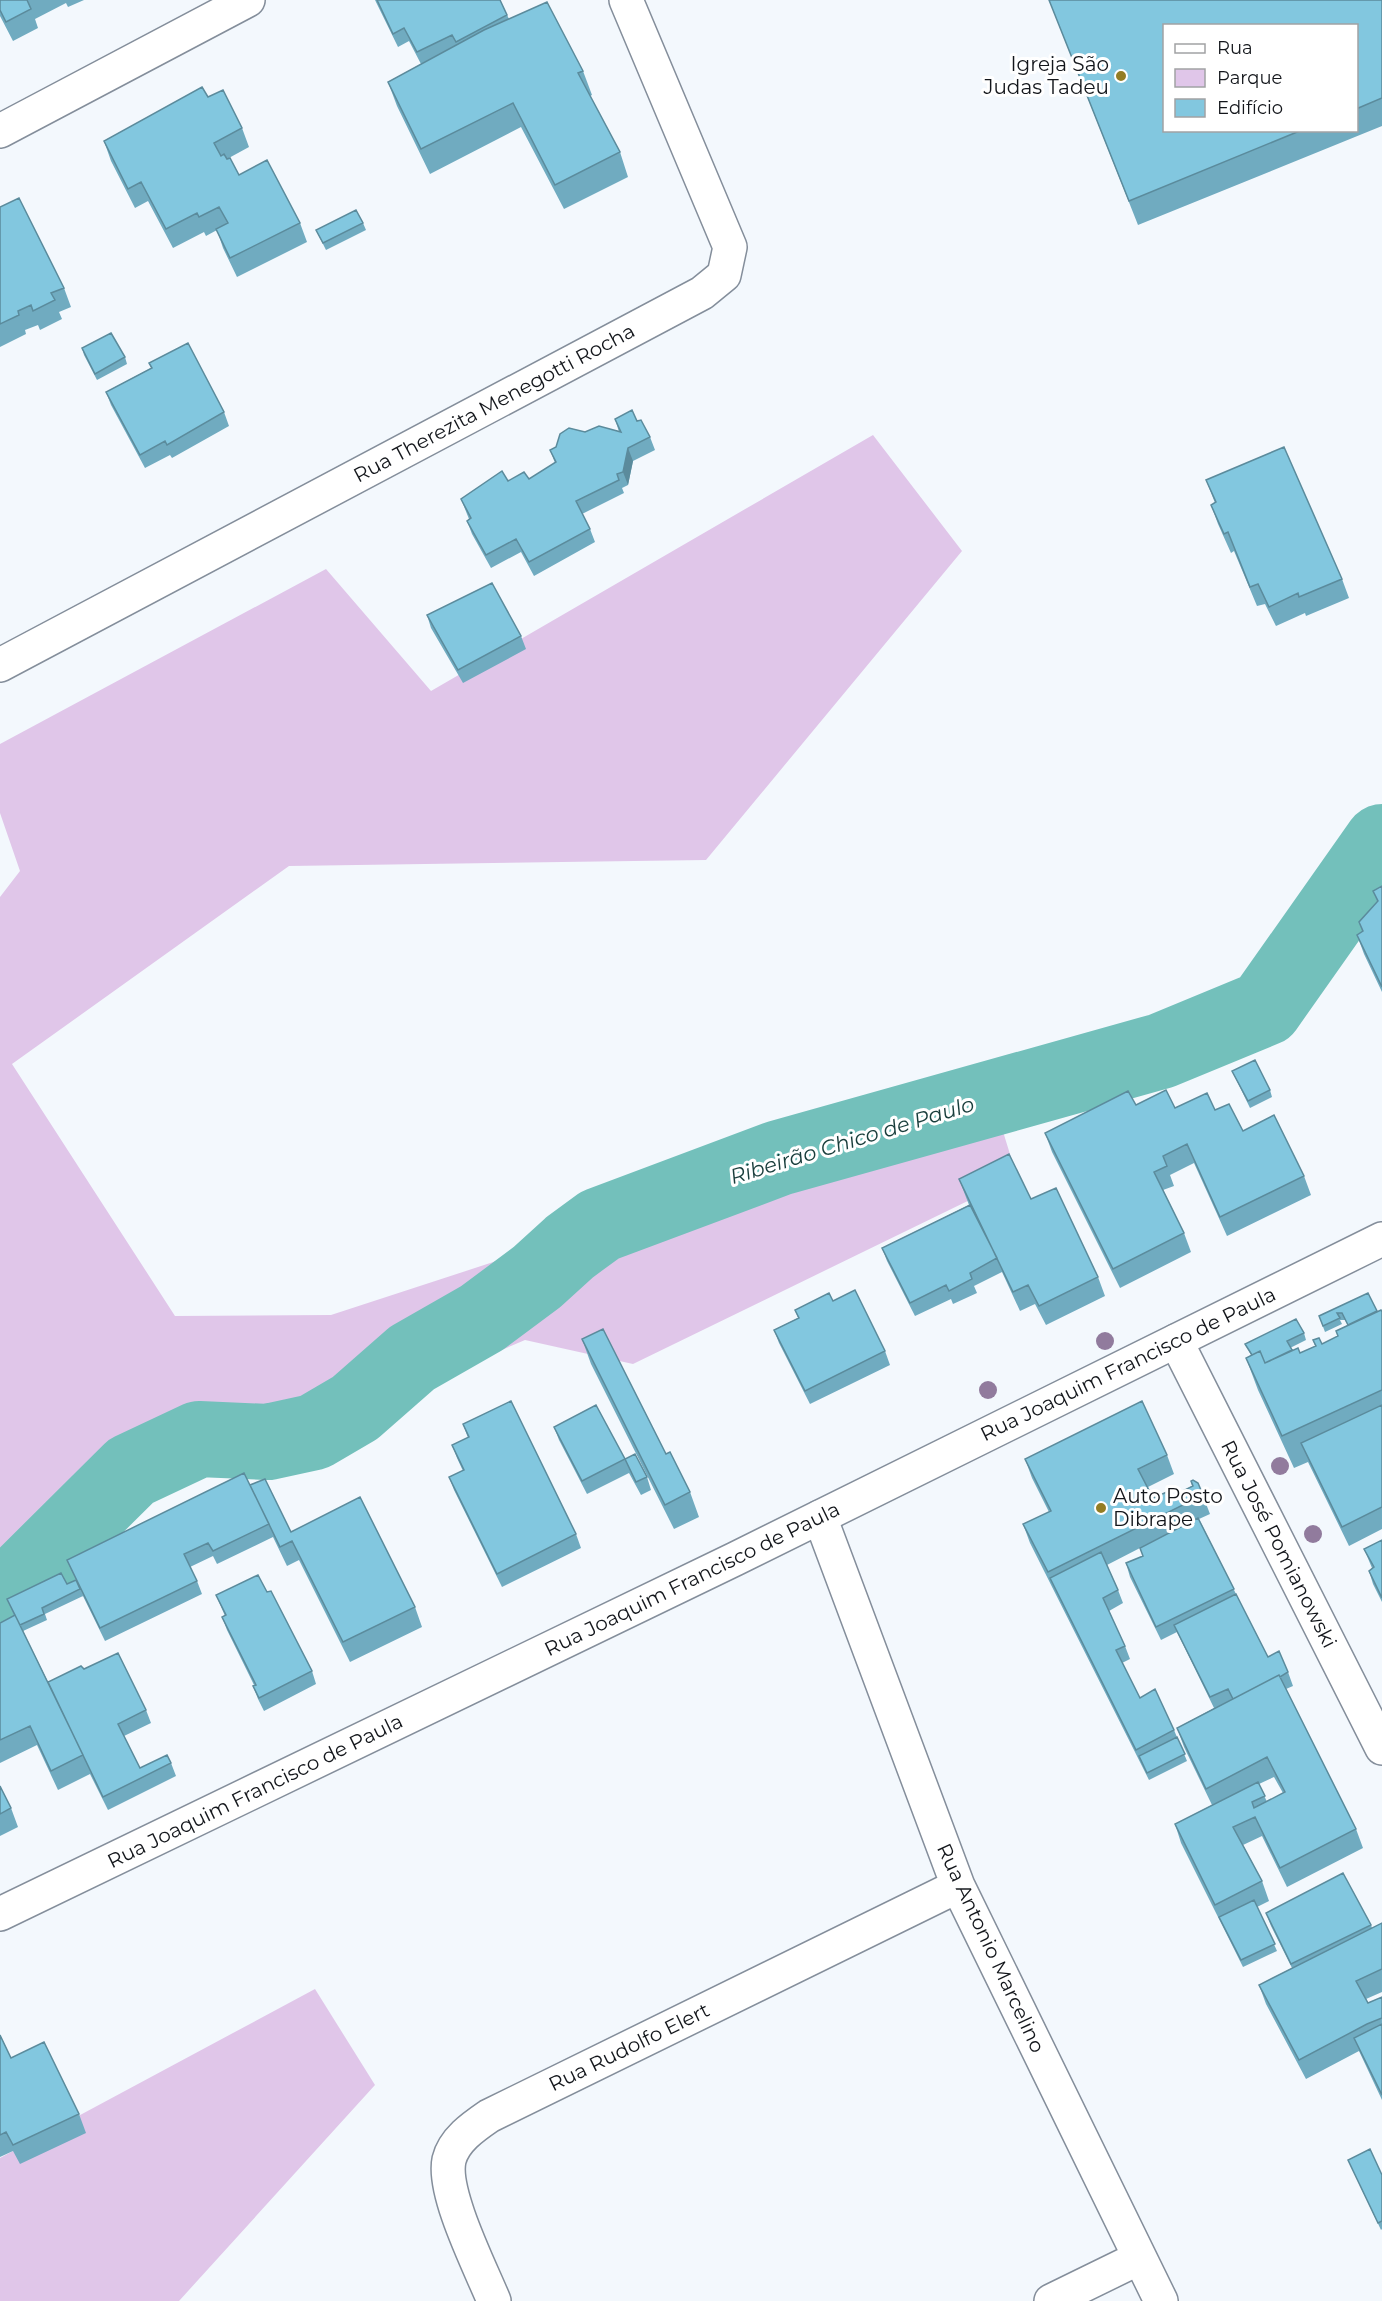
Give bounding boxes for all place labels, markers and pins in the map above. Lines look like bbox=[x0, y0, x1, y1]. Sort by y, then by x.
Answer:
place label: Igreja São Judas Tadeu bbox=[982, 52, 1109, 99]
marker: Igreja São Judas Tadeu bbox=[1114, 69, 1128, 83]
place label: Auto Posto Dibrape bbox=[1113, 1484, 1223, 1531]
marker: Auto Posto Dibrape bbox=[1094, 1501, 1108, 1515]

